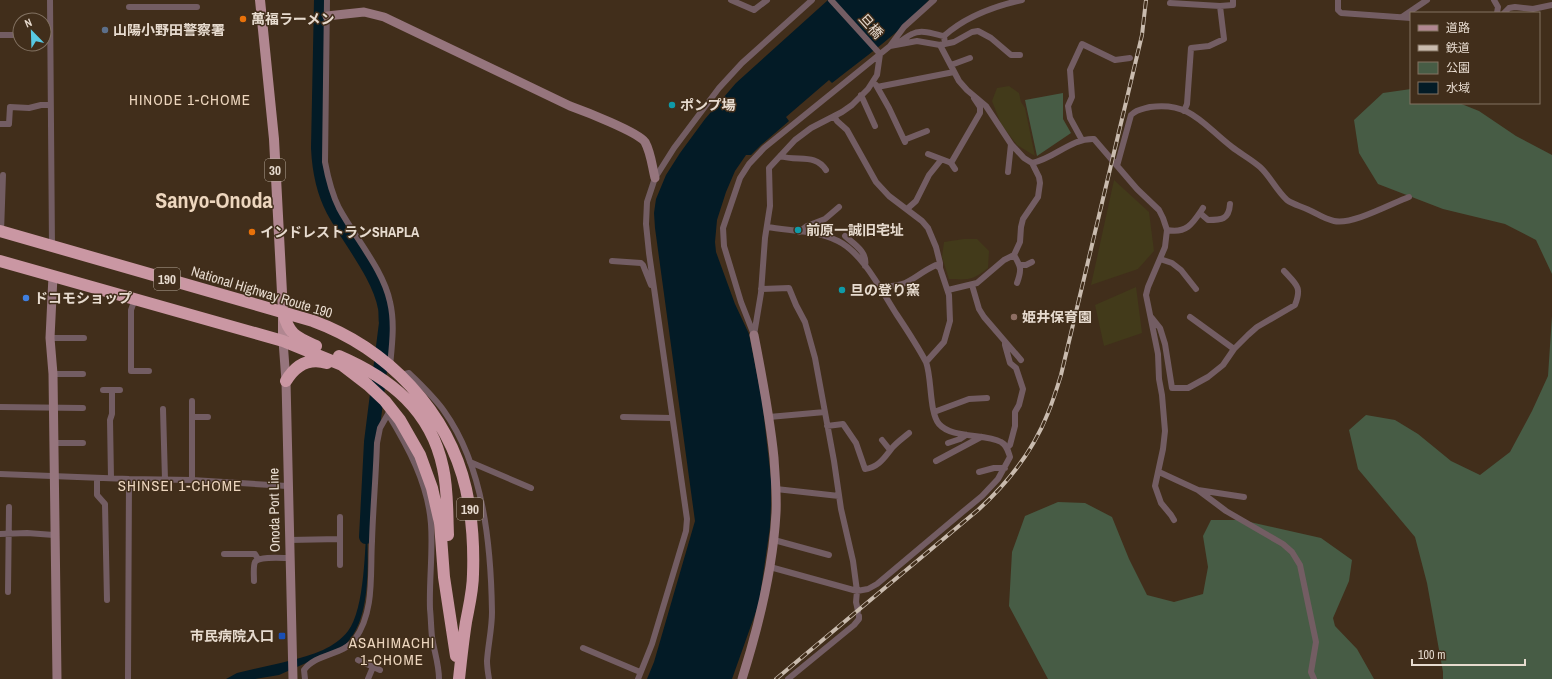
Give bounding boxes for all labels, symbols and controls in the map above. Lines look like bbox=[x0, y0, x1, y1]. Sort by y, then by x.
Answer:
place label: 萬福ラーメン bbox=[251, 10, 334, 28]
street label: 旦橋 bbox=[855, 10, 887, 42]
north arrow bbox=[12, 12, 52, 52]
legend bbox=[1410, 12, 1540, 104]
marker: 萬福ラーメン bbox=[238, 14, 248, 24]
text: N bbox=[22, 15, 34, 31]
text: 道路 bbox=[1446, 20, 1470, 36]
place label: 山陽小野田警察署 bbox=[113, 21, 225, 39]
marker: 山陽小野田警察署 bbox=[100, 25, 110, 35]
text: 鉄道 bbox=[1446, 40, 1470, 56]
text: 公園 bbox=[1446, 60, 1470, 76]
text: 水域 bbox=[1446, 80, 1470, 96]
district label: HINODE 1-CHOME bbox=[129, 89, 251, 110]
place label: ポンプ場 bbox=[680, 96, 736, 114]
marker: ポンプ場 bbox=[667, 100, 677, 110]
road number: 30 bbox=[265, 159, 285, 181]
district label: Sanyo-Onoda bbox=[155, 185, 273, 215]
place label: 前原一誠旧宅址 bbox=[806, 221, 904, 239]
place label: インドレストランSHAPLA bbox=[260, 223, 420, 241]
marker: 前原一誠旧宅址 bbox=[793, 225, 803, 235]
marker: インドレストランSHAPLA bbox=[247, 227, 257, 237]
street label: National Highway Route 190 bbox=[189, 262, 335, 322]
road number: 190 bbox=[154, 268, 180, 290]
place label: 旦の登り窯 bbox=[850, 281, 920, 299]
marker: 旦の登り窯 bbox=[837, 285, 847, 295]
place label: ドコモショップ bbox=[34, 289, 132, 307]
marker: ドコモショップ bbox=[21, 293, 31, 303]
place label: 姫井保育園 bbox=[1022, 308, 1092, 326]
marker: 姫井保育園 bbox=[1009, 312, 1019, 322]
street label: Onoda Port Line bbox=[264, 468, 284, 552]
district label: SHINSEI 1-CHOME bbox=[118, 475, 242, 496]
road number: 190 bbox=[457, 498, 483, 520]
place label: 市民病院入口 bbox=[190, 627, 274, 645]
marker: 市民病院入口 bbox=[277, 631, 287, 641]
district label: ASAHIMACHI 1-CHOME bbox=[348, 632, 435, 670]
scale bar bbox=[1412, 641, 1525, 667]
text: 100 m bbox=[1418, 647, 1445, 663]

